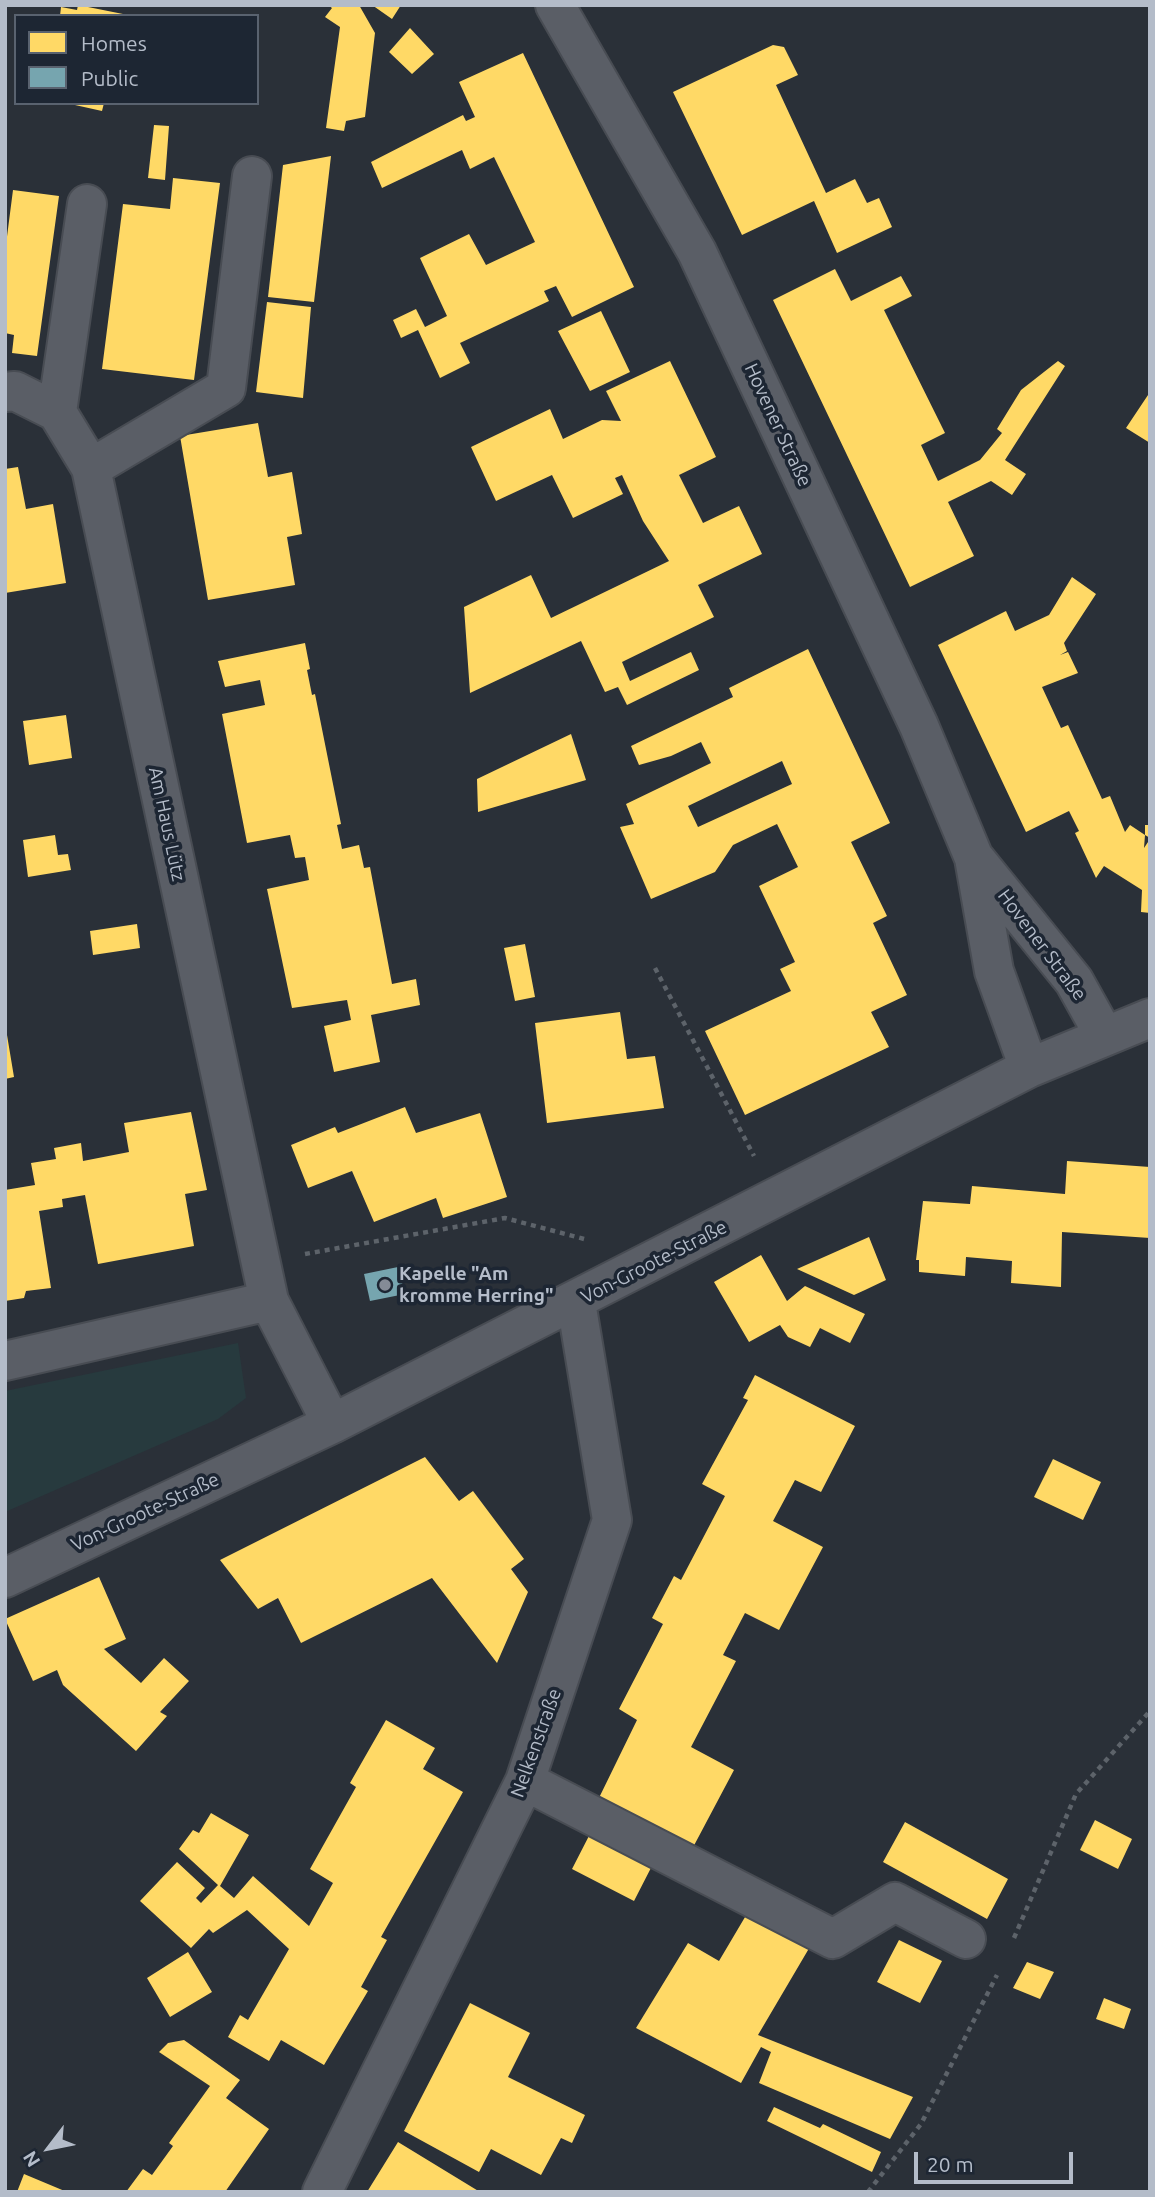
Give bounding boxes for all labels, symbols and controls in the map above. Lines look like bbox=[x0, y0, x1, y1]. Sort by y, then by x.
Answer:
legend bbox=[14, 14, 259, 105]
text: Homes bbox=[81, 31, 147, 55]
text: Public bbox=[81, 66, 138, 90]
street label: Hovener Straße bbox=[740, 360, 816, 490]
street label: Am Haus Lütz bbox=[144, 765, 190, 883]
street label: Hovener Straße bbox=[993, 885, 1091, 1005]
street label: Von-Groote-Straße bbox=[577, 1215, 731, 1309]
place label: Kapelle "Am kromme Herring" bbox=[399, 1263, 553, 1307]
marker: Kapelle "Am kromme Herring" bbox=[377, 1277, 393, 1293]
street label: Von-Groote-Straße bbox=[67, 1468, 223, 1556]
street label: Nelkenstraße bbox=[506, 1685, 566, 1801]
north arrow bbox=[14, 2113, 84, 2183]
scale bar bbox=[917, 2138, 1076, 2182]
text: N bbox=[18, 2147, 44, 2171]
text: 20 m bbox=[927, 2152, 974, 2176]

